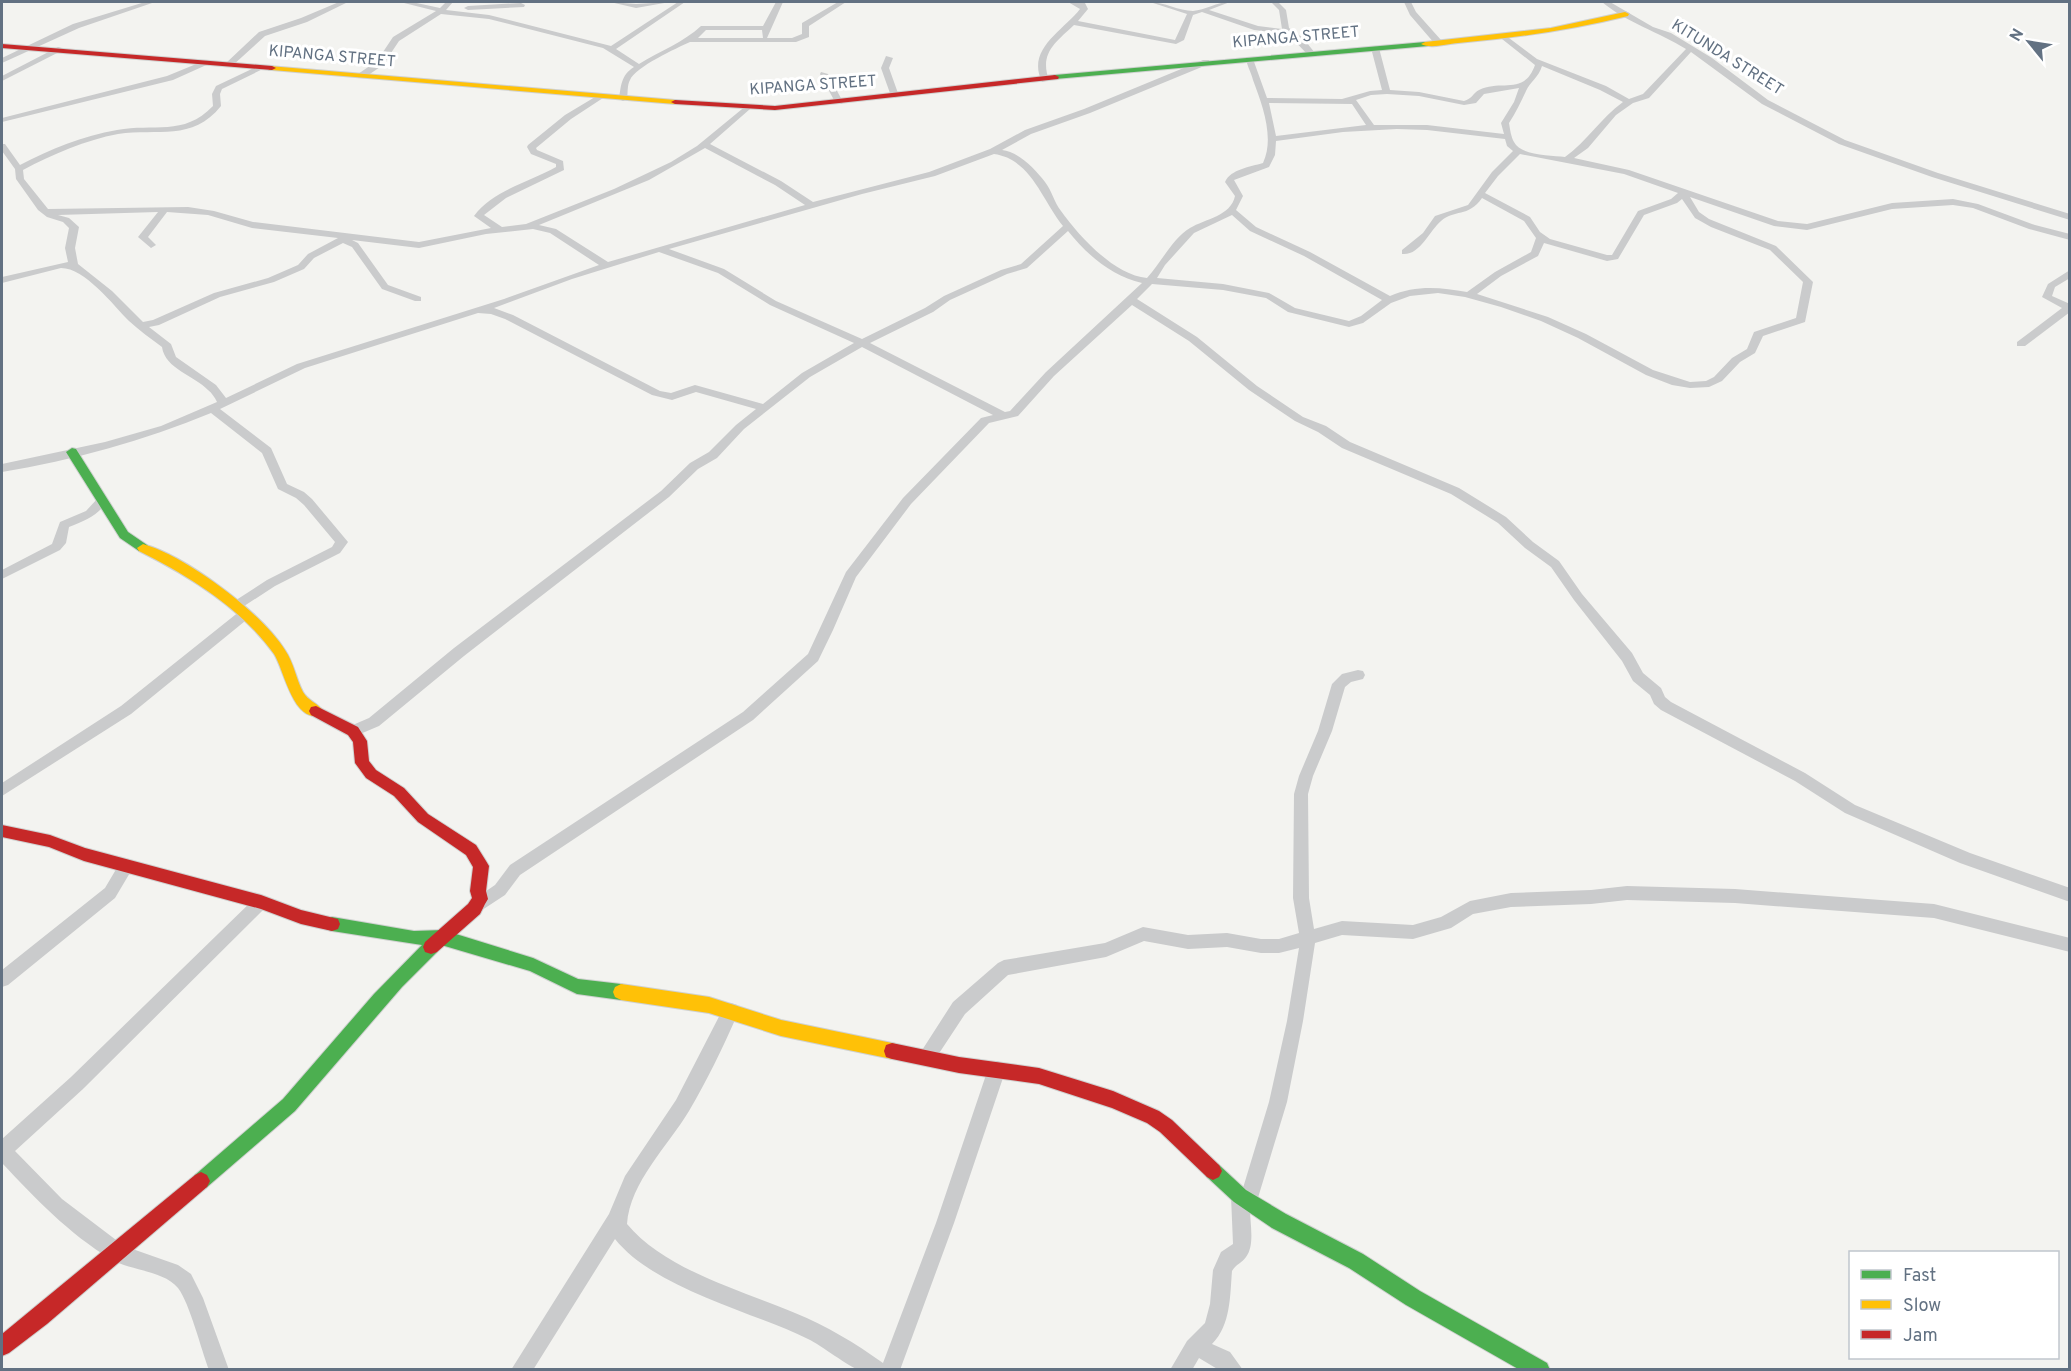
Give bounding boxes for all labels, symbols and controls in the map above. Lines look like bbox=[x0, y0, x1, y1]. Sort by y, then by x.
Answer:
north arrow bbox=[1999, 12, 2059, 72]
street label: KITUNDA STREET bbox=[1667, 16, 1787, 100]
street label: KIPANGA STREET bbox=[1232, 22, 1360, 54]
text: N bbox=[2006, 26, 2029, 45]
street label: KIPANGA STREET bbox=[268, 41, 396, 73]
street label: KIPANGA STREET bbox=[749, 72, 877, 100]
legend bbox=[1849, 1251, 2059, 1359]
text: Fast bbox=[1903, 1265, 1936, 1288]
text: Slow bbox=[1903, 1295, 1941, 1318]
text: Jam bbox=[1903, 1325, 1938, 1348]

